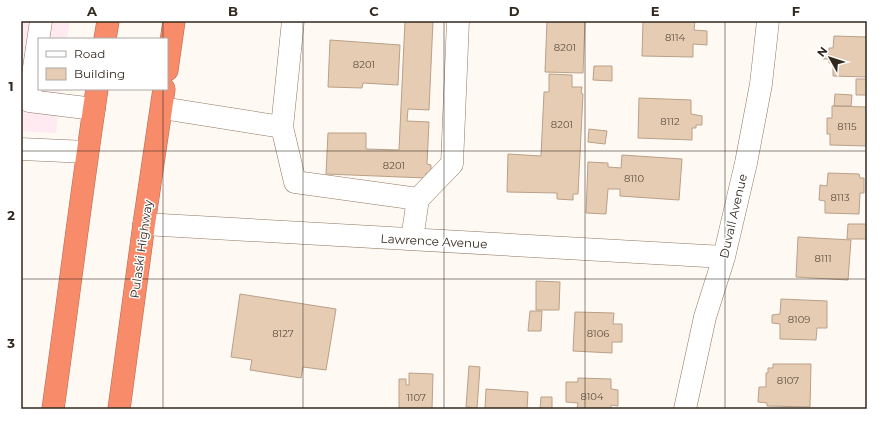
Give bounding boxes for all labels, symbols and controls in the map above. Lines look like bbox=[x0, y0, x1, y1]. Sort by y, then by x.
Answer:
text: A bbox=[86, 3, 98, 19]
text: B bbox=[228, 3, 238, 19]
text: C bbox=[369, 3, 379, 19]
text: D bbox=[509, 3, 520, 19]
text: E bbox=[651, 3, 660, 19]
text: F bbox=[792, 3, 800, 19]
house number: 8114 bbox=[665, 31, 685, 44]
legend bbox=[38, 38, 168, 90]
north arrow bbox=[810, 38, 850, 78]
house number: 8201 bbox=[554, 41, 576, 54]
text: N bbox=[814, 44, 830, 60]
text: Road bbox=[74, 46, 105, 61]
house number: 8201 bbox=[353, 58, 375, 71]
text: Building bbox=[74, 66, 125, 81]
text: 1 bbox=[8, 78, 14, 94]
house number: 8112 bbox=[660, 115, 680, 128]
house number: 8201 bbox=[551, 118, 573, 131]
house number: 8115 bbox=[837, 120, 857, 133]
house number: 8201 bbox=[383, 159, 405, 172]
house number: 8110 bbox=[624, 172, 644, 185]
street label: Duvall Avenue bbox=[716, 172, 750, 260]
house number: 8113 bbox=[830, 191, 850, 204]
street label: Pulaski Highway bbox=[127, 198, 155, 299]
text: 2 bbox=[7, 207, 15, 223]
street label: Lawrence Avenue bbox=[380, 231, 488, 251]
house number: 8111 bbox=[814, 252, 832, 265]
house number: 8109 bbox=[788, 313, 810, 326]
house number: 8127 bbox=[272, 327, 294, 340]
house number: 8106 bbox=[587, 327, 609, 340]
text: 3 bbox=[6, 335, 15, 351]
house number: 8107 bbox=[777, 374, 799, 387]
house number: 8104 bbox=[580, 390, 604, 403]
house number: 1107 bbox=[406, 391, 426, 404]

